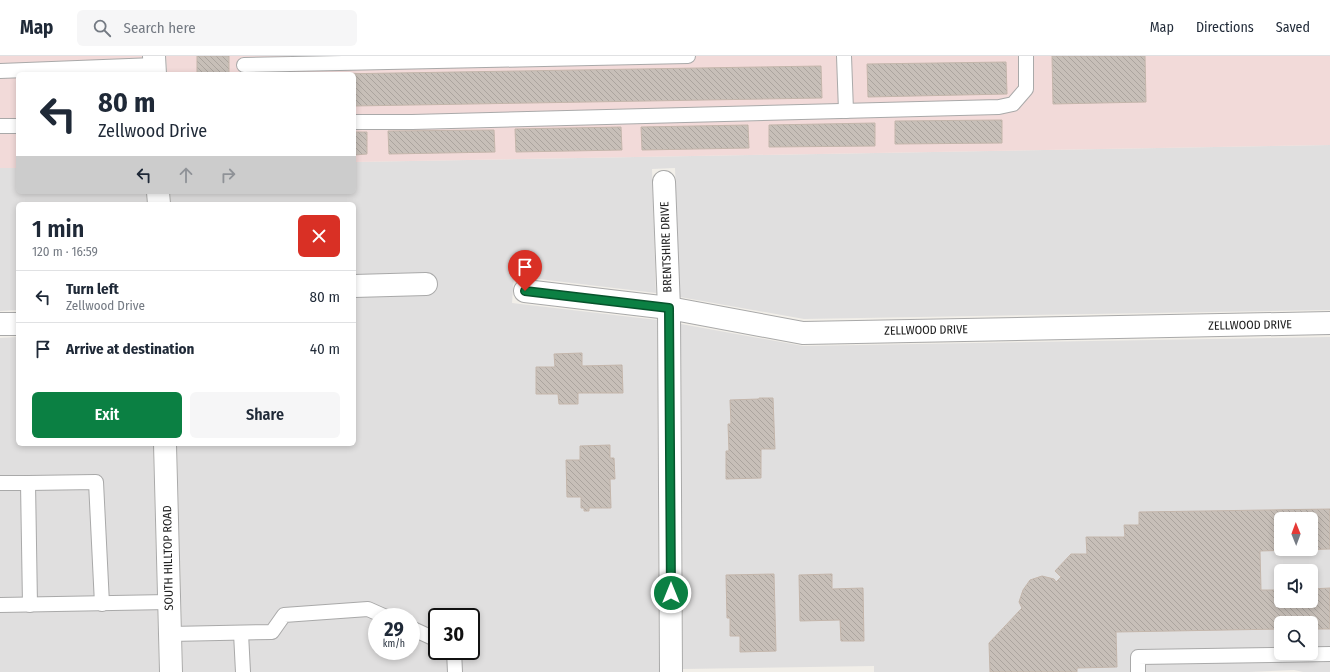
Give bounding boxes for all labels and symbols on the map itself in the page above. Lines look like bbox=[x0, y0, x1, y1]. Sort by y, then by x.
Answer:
street label: BRENTSHIRE DRIVE bbox=[657, 201, 675, 293]
pin bbox=[508, 250, 542, 291]
street label: ZELLWOOD DRIVE bbox=[1208, 317, 1292, 333]
street label: ZELLWOOD DRIVE bbox=[884, 322, 968, 338]
street label: SOUTH HILLTOP ROAD bbox=[160, 505, 176, 611]
north arrow bbox=[1274, 512, 1318, 556]
position arrow bbox=[650, 572, 692, 614]
speed limit sign: 30 bbox=[428, 608, 480, 660]

